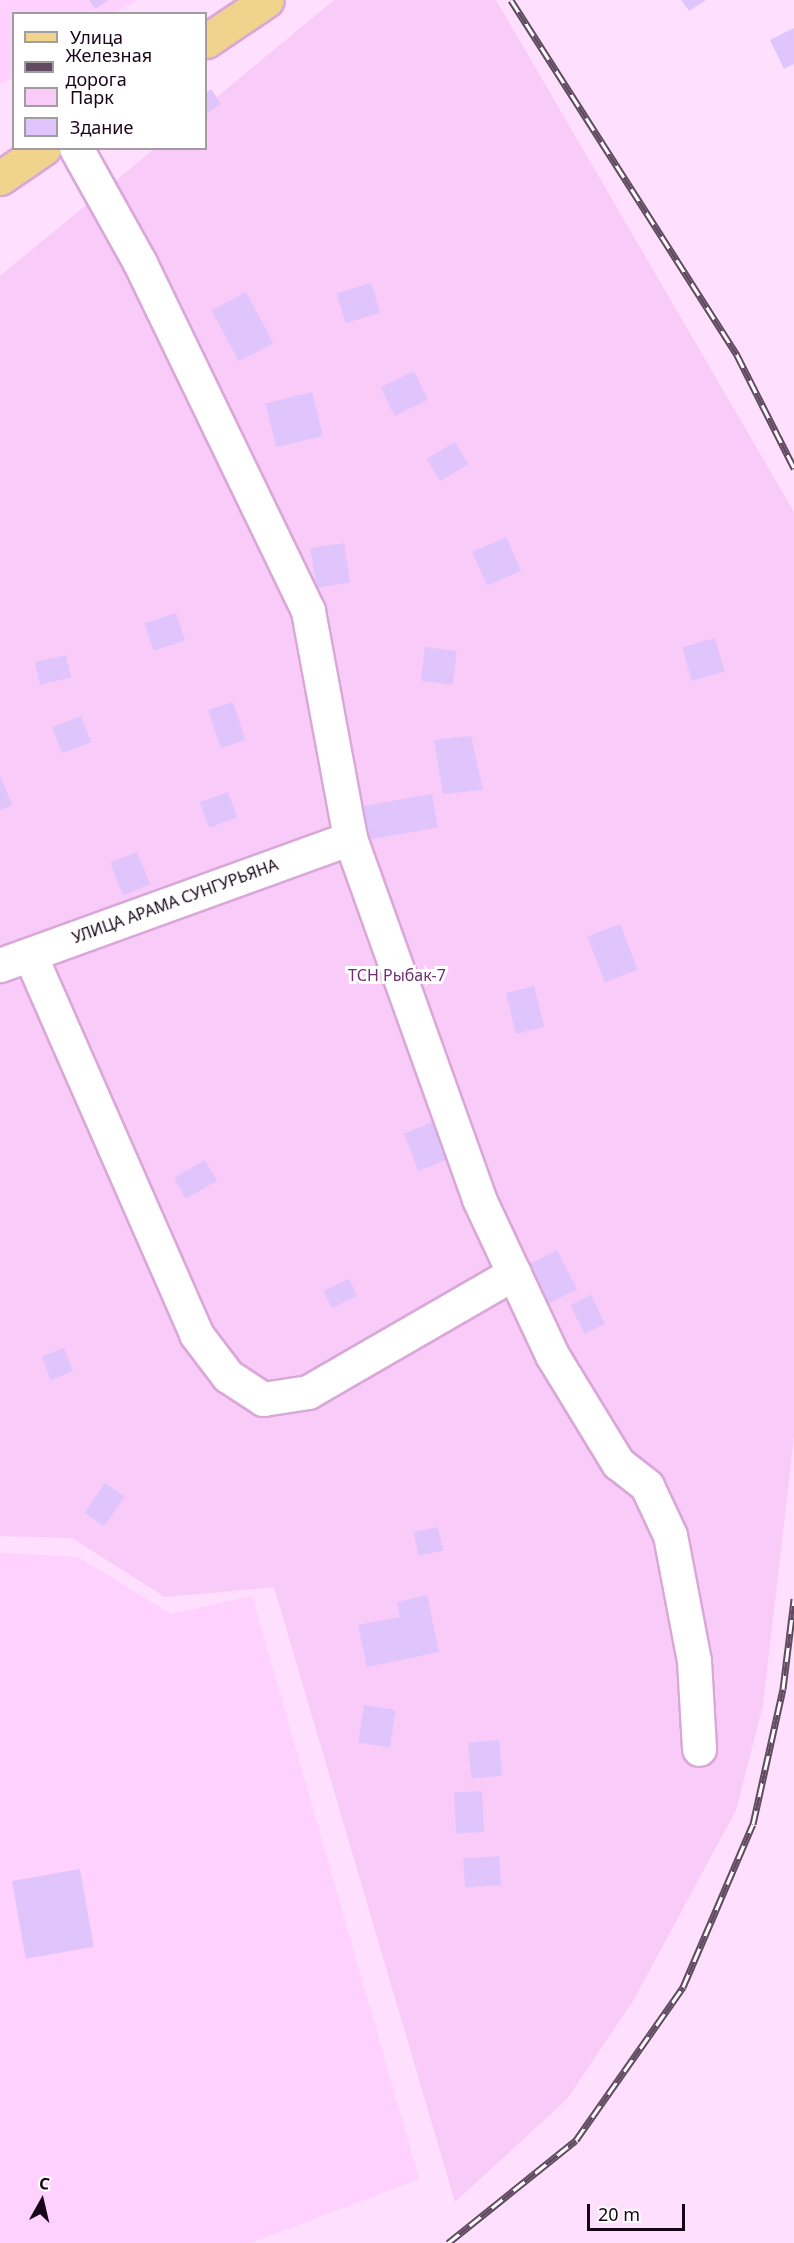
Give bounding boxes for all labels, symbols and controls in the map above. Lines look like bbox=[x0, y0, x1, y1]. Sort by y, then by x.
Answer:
legend bbox=[12, 12, 207, 150]
text: Улица bbox=[70, 25, 123, 49]
text: Железная дорога bbox=[66, 43, 152, 91]
text: Парк bbox=[70, 85, 114, 109]
text: Здание bbox=[70, 115, 133, 139]
street label: УЛИЦА АРАМА СУНГУРЬЯНА bbox=[69, 855, 281, 947]
park label: ТСН Рыбак-7 bbox=[348, 965, 446, 985]
north arrow bbox=[12, 2171, 72, 2231]
text: С bbox=[38, 2172, 51, 2195]
scale bar bbox=[590, 2192, 688, 2230]
text: 20 m bbox=[598, 2202, 640, 2226]

